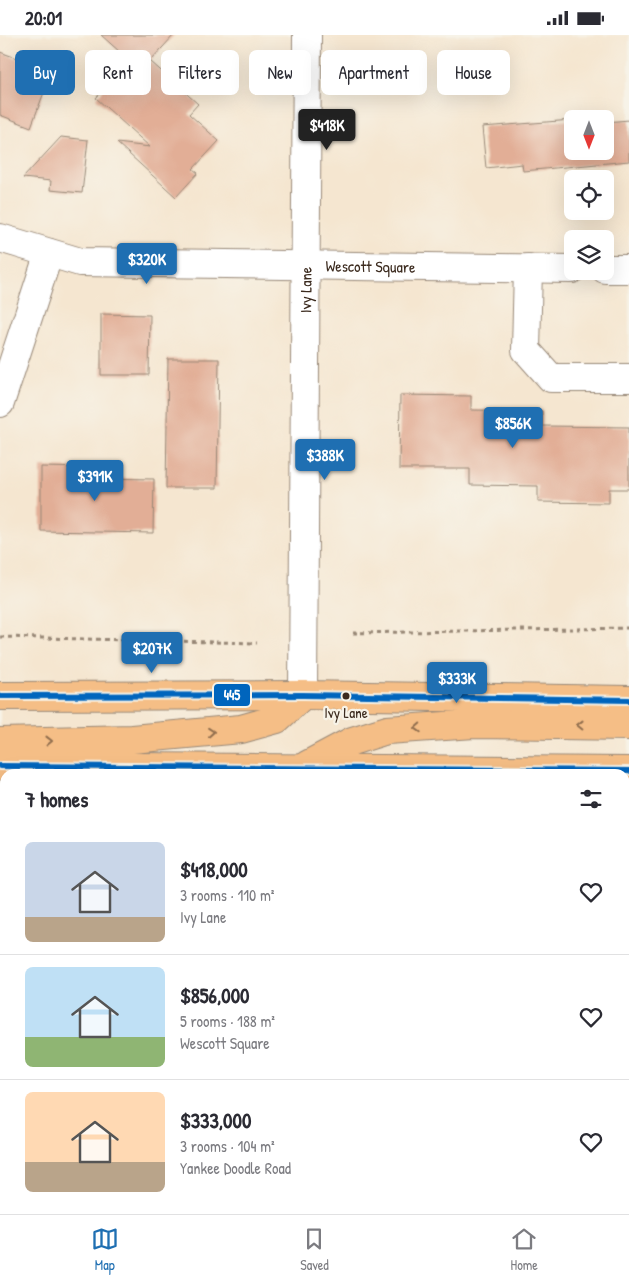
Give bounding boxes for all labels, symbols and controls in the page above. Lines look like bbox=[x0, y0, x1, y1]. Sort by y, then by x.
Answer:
text: 20:01 bbox=[25, 5, 62, 31]
chip: Buy bbox=[15, 50, 75, 95]
chip: Rent bbox=[85, 50, 151, 95]
chip: Filters bbox=[161, 50, 239, 95]
chip: New bbox=[249, 50, 311, 95]
chip: Apartment bbox=[321, 50, 427, 95]
chip: House bbox=[437, 50, 510, 95]
pin: $418K bbox=[292, 109, 362, 151]
north arrow bbox=[564, 110, 614, 160]
map controls bbox=[564, 110, 614, 280]
text: $418K bbox=[309, 114, 345, 136]
button: locate bbox=[564, 170, 614, 220]
button: layers bbox=[564, 230, 614, 280]
pin: $320K bbox=[112, 243, 182, 285]
text: $320K bbox=[128, 248, 166, 270]
street label: Wescott Square bbox=[325, 254, 416, 278]
street label: Ivy Lane bbox=[294, 266, 317, 313]
pin: $856K bbox=[478, 407, 548, 449]
text: $856K bbox=[495, 412, 531, 434]
pin: $388K bbox=[290, 439, 360, 481]
text: $388K bbox=[306, 444, 344, 466]
pin: $391K bbox=[60, 459, 130, 502]
text: $391K bbox=[77, 465, 113, 487]
pin: $207K bbox=[117, 631, 187, 674]
text: $207K bbox=[132, 637, 172, 659]
pin: $333K bbox=[422, 661, 492, 704]
text: $333K bbox=[438, 667, 476, 689]
line badge: 445 bbox=[213, 683, 251, 707]
text: 445 bbox=[224, 685, 240, 704]
marker: Ivy Lane bbox=[341, 691, 351, 701]
place label: Ivy Lane bbox=[324, 702, 368, 723]
one-way arrow bbox=[576, 720, 584, 730]
one-way arrow bbox=[414, 722, 422, 733]
one-way arrow bbox=[207, 727, 215, 738]
one-way arrow bbox=[45, 736, 53, 746]
text: 7 homes bbox=[25, 785, 88, 814]
icon: filters bbox=[577, 785, 605, 813]
text: $418,000 bbox=[180, 855, 248, 884]
icon: home bbox=[65, 862, 125, 922]
icon: heart bbox=[577, 878, 605, 906]
text: 3 rooms · 110 m² bbox=[180, 884, 275, 906]
text: Ivy Lane bbox=[180, 906, 226, 928]
text: $856,000 bbox=[180, 981, 249, 1010]
icon: home bbox=[65, 987, 125, 1047]
icon: heart bbox=[577, 1003, 605, 1031]
text: 5 rooms · 188 m² bbox=[180, 1010, 275, 1032]
text: Wescott Square bbox=[180, 1032, 270, 1054]
text: $333,000 bbox=[180, 1106, 251, 1135]
icon: home bbox=[65, 1112, 125, 1172]
icon: heart bbox=[577, 1128, 605, 1156]
text: 3 rooms · 104 m² bbox=[180, 1135, 275, 1157]
text: Yankee Doodle Road bbox=[180, 1157, 291, 1179]
tab: Map bbox=[91, 1225, 119, 1274]
tab: Saved bbox=[300, 1225, 329, 1274]
tab: Home bbox=[510, 1225, 538, 1274]

